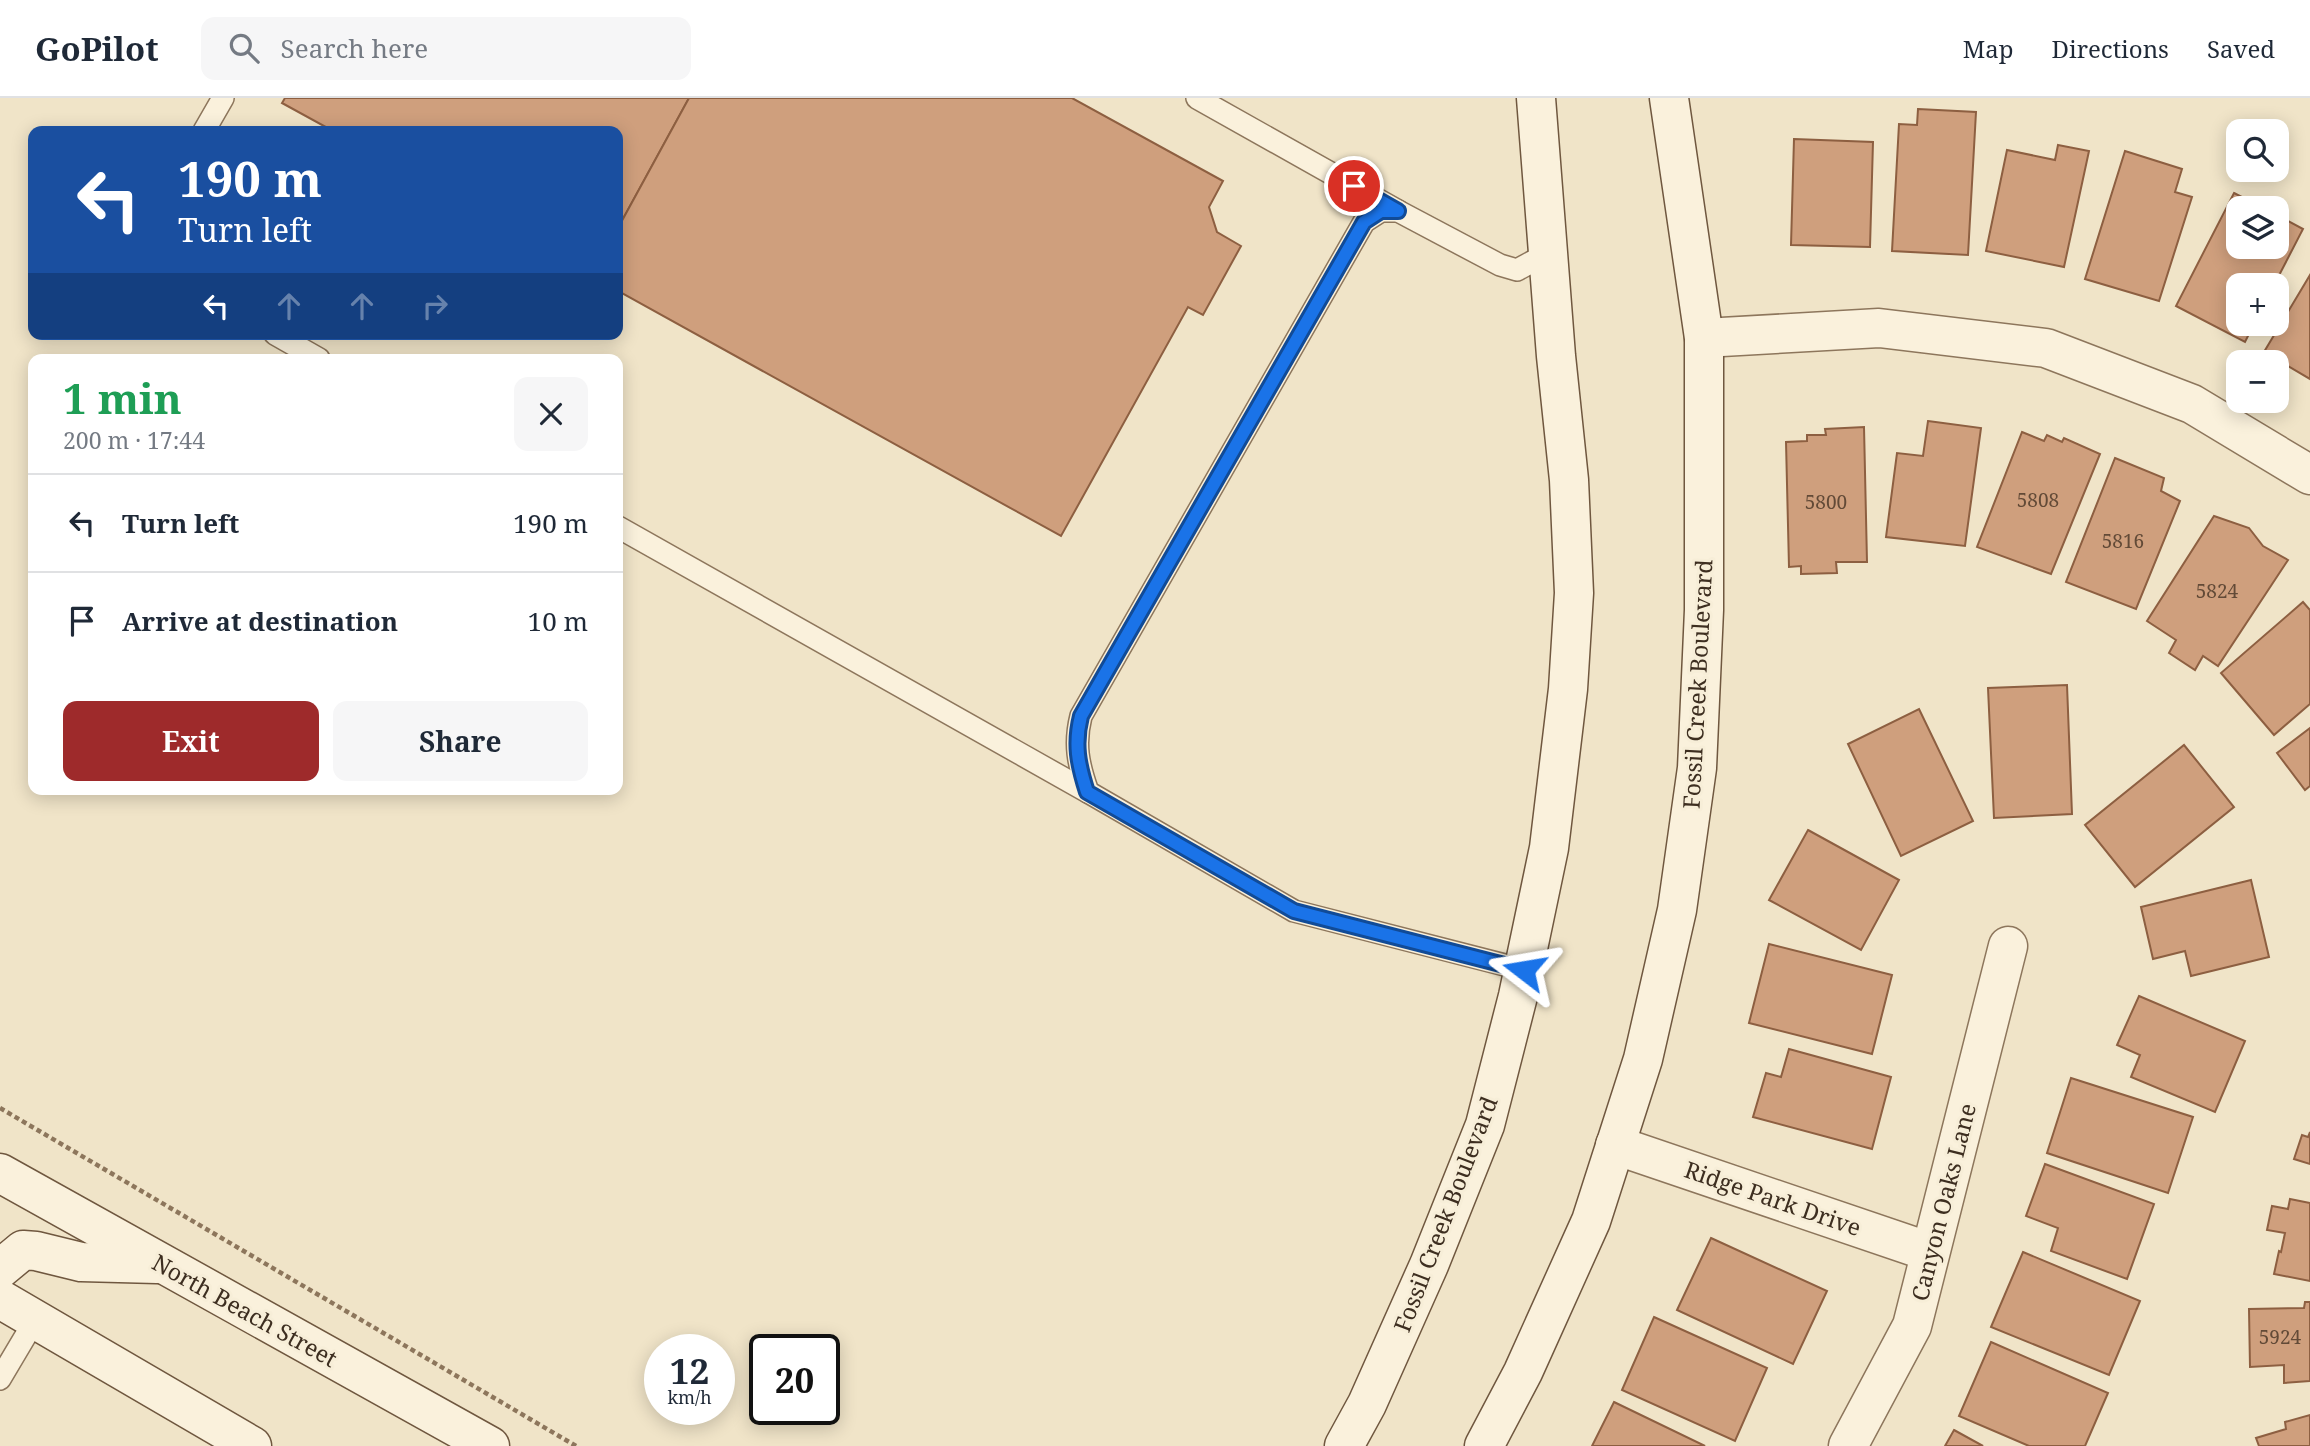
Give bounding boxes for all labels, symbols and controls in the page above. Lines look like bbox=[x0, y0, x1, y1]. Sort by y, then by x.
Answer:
search box bbox=[201, 17, 691, 80]
text: GoPilot bbox=[35, 26, 159, 71]
icon: search bbox=[225, 29, 263, 67]
text: Search here bbox=[281, 30, 428, 66]
text: Map bbox=[1963, 32, 2014, 65]
text: Directions bbox=[2052, 32, 2169, 65]
text: Saved bbox=[2207, 32, 2275, 65]
map controls bbox=[2226, 119, 2289, 413]
button: search bbox=[2226, 119, 2289, 182]
text: 190 m bbox=[178, 145, 322, 211]
icon: left bbox=[63, 154, 154, 245]
pin bbox=[1324, 156, 1384, 216]
icon: arrive bbox=[1335, 167, 1373, 205]
button: layers bbox=[2226, 196, 2289, 259]
text: Turn left bbox=[178, 208, 312, 251]
button: + bbox=[2226, 273, 2289, 336]
icon: left bbox=[197, 287, 235, 325]
icon: ahead bbox=[270, 287, 308, 325]
icon: ahead bbox=[343, 287, 381, 325]
icon: right bbox=[416, 287, 454, 325]
button: − bbox=[2226, 350, 2289, 413]
text: 1 min bbox=[63, 369, 182, 426]
button: close bbox=[514, 377, 588, 451]
text: 200 m · 17:44 bbox=[63, 424, 205, 456]
house number: 5808 bbox=[2017, 487, 2059, 513]
house number: 5800 bbox=[1805, 489, 1847, 515]
icon: left bbox=[63, 504, 101, 542]
text: Turn left bbox=[122, 505, 239, 541]
text: 190 m bbox=[513, 505, 588, 541]
house number: 5816 bbox=[2102, 528, 2144, 554]
street label: Fossil Creek Boulevard bbox=[1674, 558, 1720, 810]
house number: 5824 bbox=[2196, 578, 2239, 604]
icon: arrive bbox=[63, 602, 101, 640]
text: Arrive at destination bbox=[122, 603, 398, 639]
text: 10 m bbox=[528, 603, 588, 639]
button: Exit bbox=[63, 701, 319, 781]
button: Share bbox=[333, 701, 588, 781]
position arrow bbox=[1487, 933, 1561, 1007]
street label: Fossil Creek Boulevard bbox=[1385, 1092, 1505, 1336]
street label: Canyon Oaks Lane bbox=[1903, 1100, 1983, 1304]
street label: Ridge Park Drive bbox=[1680, 1153, 1866, 1243]
street label: North Beach Street bbox=[147, 1246, 343, 1374]
house number: 5924 bbox=[2259, 1324, 2302, 1350]
speed limit sign: 20 bbox=[749, 1334, 840, 1425]
text: 12 bbox=[670, 1347, 709, 1394]
text: km/h bbox=[667, 1385, 712, 1409]

